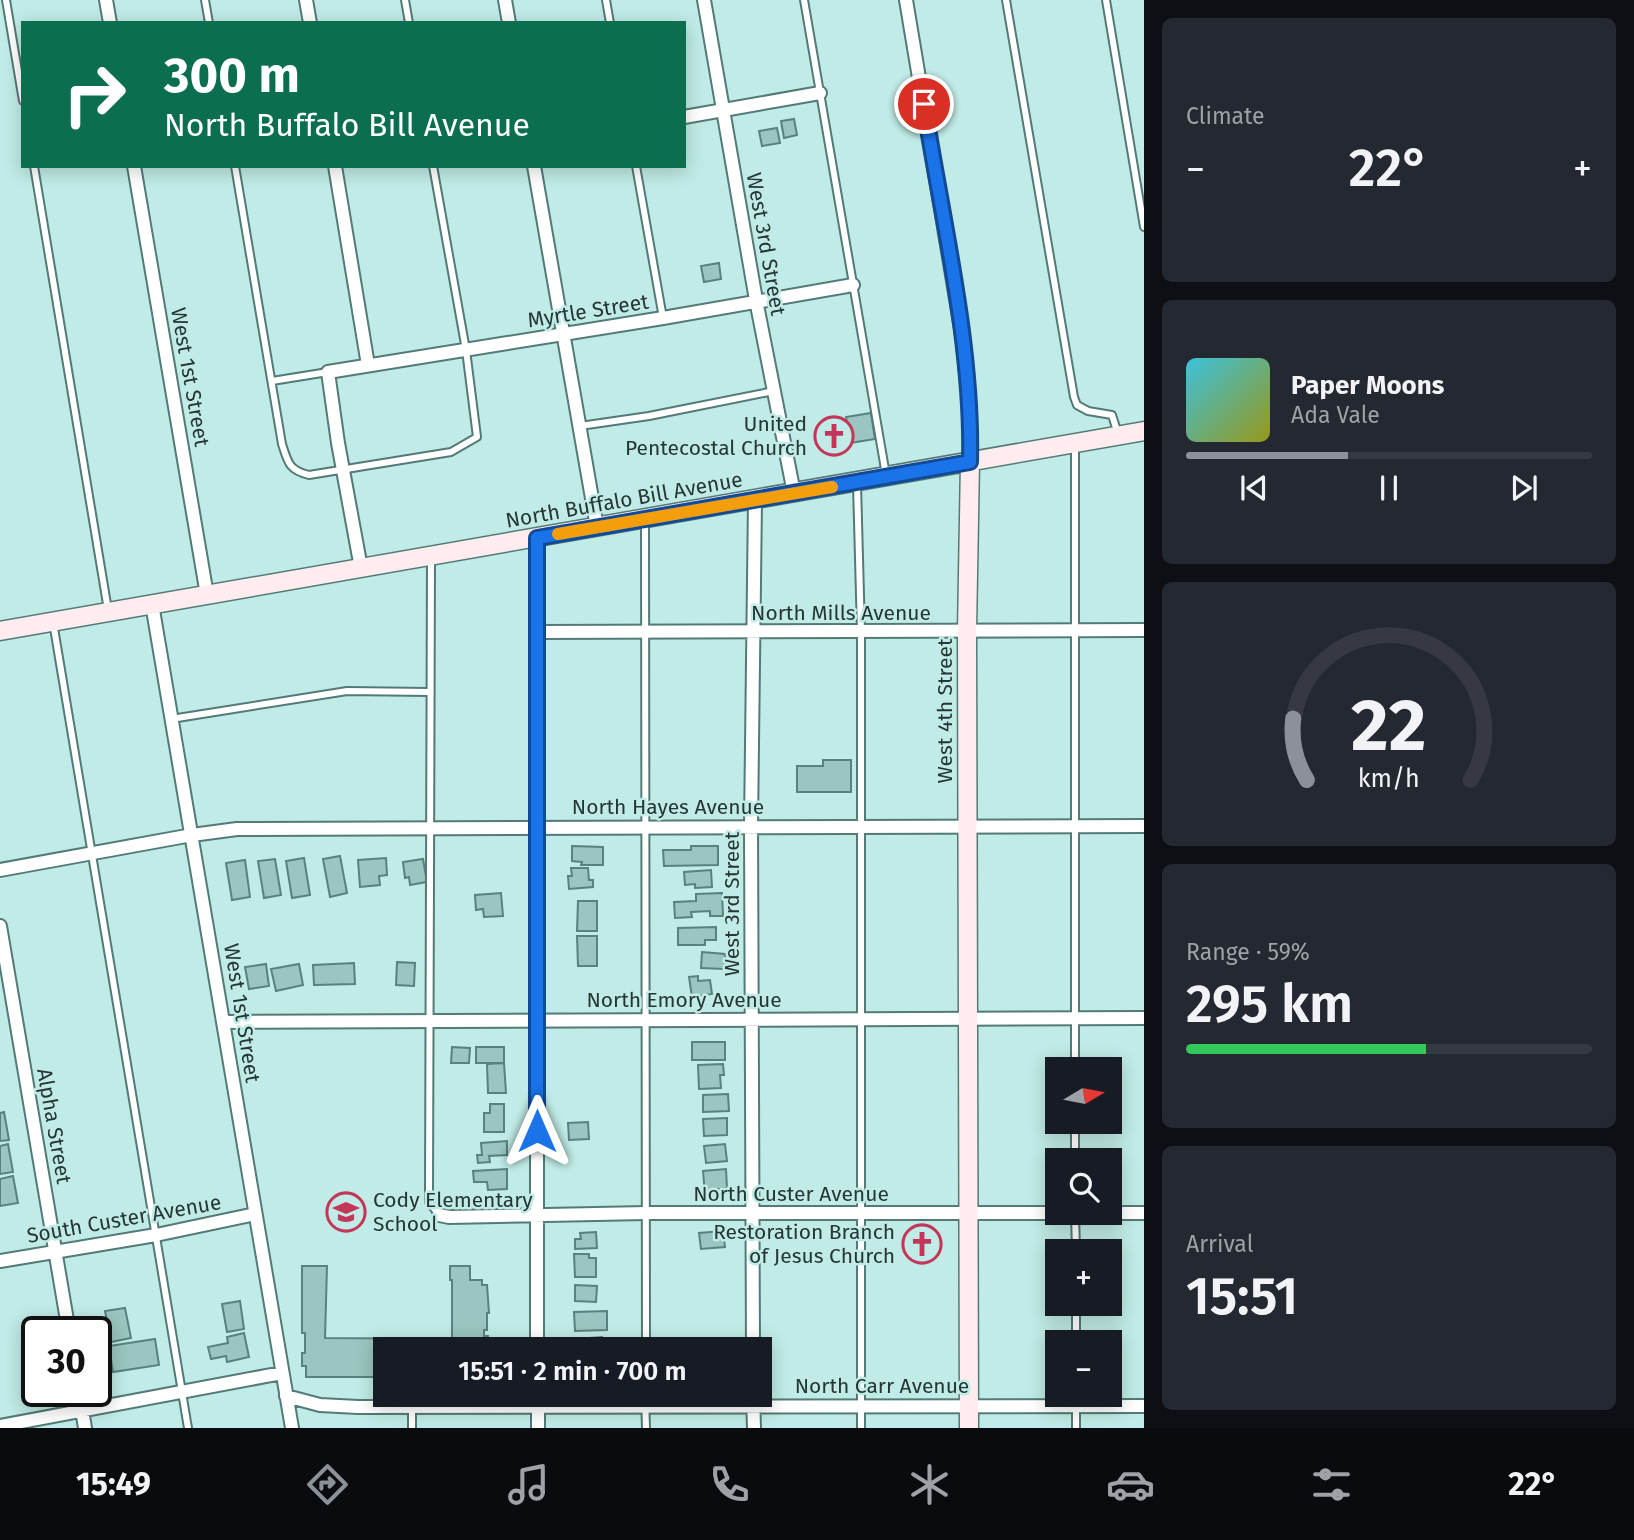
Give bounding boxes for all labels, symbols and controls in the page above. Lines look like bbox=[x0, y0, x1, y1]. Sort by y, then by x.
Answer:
text: 300 m bbox=[164, 46, 300, 105]
icon: right bbox=[49, 49, 140, 140]
pin bbox=[894, 74, 954, 134]
icon: arrive bbox=[905, 85, 943, 123]
text: Climate bbox=[1186, 102, 1265, 130]
text: North Buffalo Bill Avenue bbox=[164, 106, 530, 144]
text: 22° bbox=[1349, 137, 1429, 200]
text: − bbox=[1186, 146, 1205, 192]
text: + bbox=[1573, 146, 1592, 192]
street label: West 3rd Street bbox=[741, 171, 791, 318]
street label: Myrtle Street bbox=[526, 289, 651, 333]
street label: West 1st Street bbox=[165, 306, 215, 449]
text: Paper Moons bbox=[1291, 370, 1444, 401]
text: Ada Vale bbox=[1291, 401, 1380, 429]
place label: United Pentecostal Church bbox=[625, 411, 807, 461]
church icon: United Pentecostal Church bbox=[813, 415, 855, 457]
street label: North Buffalo Bill Avenue bbox=[504, 466, 744, 534]
icon: previous bbox=[1235, 469, 1273, 507]
icon: pause bbox=[1370, 469, 1408, 507]
icon: next bbox=[1505, 469, 1543, 507]
street label: North Mills Avenue bbox=[751, 600, 931, 626]
street label: West 4th Street bbox=[932, 638, 958, 784]
text: 22 bbox=[1351, 682, 1427, 769]
text: km/h bbox=[1358, 764, 1420, 794]
street label: North Hayes Avenue bbox=[572, 794, 764, 820]
street label: West 3rd Street bbox=[719, 831, 745, 976]
text: Range · 59% bbox=[1186, 938, 1310, 966]
street label: West 1st Street bbox=[218, 942, 266, 1085]
text: 295 km bbox=[1186, 973, 1353, 1036]
street label: North Emory Avenue bbox=[586, 987, 782, 1013]
north arrow bbox=[1045, 1057, 1122, 1134]
map controls bbox=[1045, 1057, 1122, 1407]
street label: Alpha Street bbox=[31, 1066, 77, 1186]
position arrow bbox=[500, 1094, 574, 1168]
button: search bbox=[1045, 1148, 1122, 1225]
street label: North Custer Avenue bbox=[693, 1181, 889, 1207]
place label: Cody Elementary School bbox=[373, 1187, 533, 1237]
street label: South Custer Avenue bbox=[25, 1189, 223, 1249]
school or university icon: Cody Elementary School bbox=[325, 1191, 367, 1233]
place label: Restoration Branch of Jesus Church bbox=[713, 1219, 895, 1269]
church icon: Restoration Branch of Jesus Church bbox=[901, 1223, 943, 1265]
text: Arrival bbox=[1186, 1230, 1253, 1258]
button: + bbox=[1045, 1239, 1122, 1316]
text: 15:51 bbox=[1186, 1265, 1298, 1328]
speed limit sign: 30 bbox=[21, 1316, 112, 1407]
button: − bbox=[1045, 1330, 1122, 1407]
text: 15:51 · 2 min · 700 m bbox=[458, 1356, 687, 1387]
street label: North Carr Avenue bbox=[795, 1373, 969, 1399]
icon: directions bbox=[303, 1460, 352, 1509]
icon: music bbox=[504, 1460, 553, 1509]
icon: phone bbox=[705, 1460, 754, 1509]
icon: climate bbox=[905, 1460, 954, 1509]
icon: car bbox=[1106, 1460, 1155, 1509]
icon: filters bbox=[1307, 1460, 1356, 1509]
text: 15:49 bbox=[76, 1465, 151, 1503]
text: 22° bbox=[1508, 1465, 1558, 1503]

